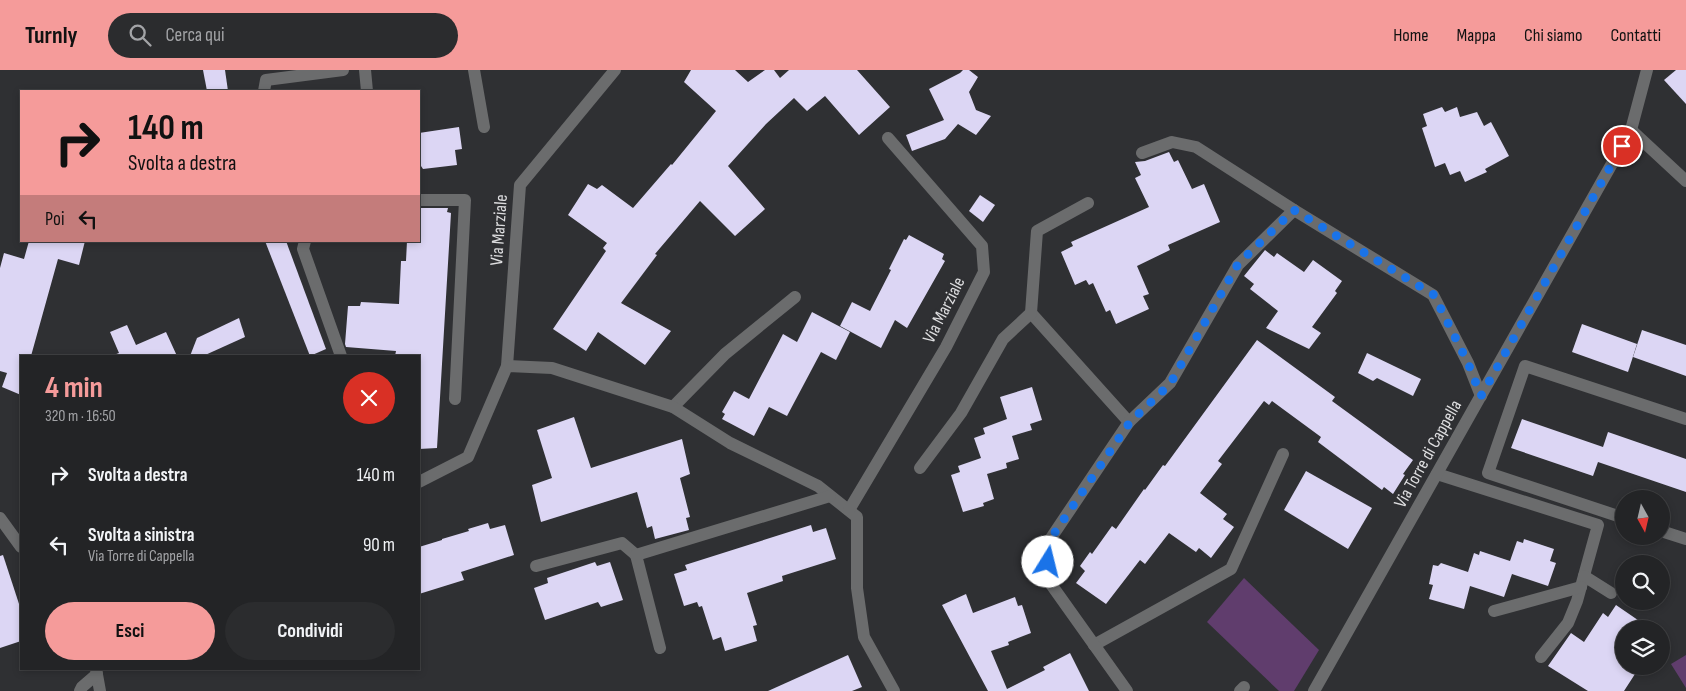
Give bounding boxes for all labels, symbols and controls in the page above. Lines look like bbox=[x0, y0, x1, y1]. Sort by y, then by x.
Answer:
search box bbox=[108, 13, 458, 58]
text: Turnly bbox=[25, 21, 78, 50]
icon: search bbox=[126, 21, 154, 49]
text: Cerca qui bbox=[166, 24, 224, 47]
text: Home bbox=[1393, 25, 1429, 46]
text: Mappa bbox=[1457, 25, 1496, 46]
text: Chi siamo bbox=[1524, 25, 1582, 46]
text: Contatti bbox=[1610, 25, 1661, 46]
text: 140 m bbox=[128, 107, 204, 150]
icon: right bbox=[45, 110, 110, 175]
pin bbox=[1601, 125, 1643, 167]
icon: arrive bbox=[1608, 132, 1636, 160]
text: Svolta a destra bbox=[128, 150, 237, 177]
street label: Via Marziale bbox=[486, 194, 512, 266]
icon: left bbox=[74, 205, 102, 233]
text: Poi bbox=[45, 208, 64, 231]
street label: Via Marziale bbox=[918, 273, 970, 347]
text: 4 min bbox=[45, 370, 103, 406]
button: close bbox=[343, 372, 395, 424]
street label: Via Torre di Cappella bbox=[1390, 396, 1466, 511]
text: 320 m · 16:50 bbox=[45, 407, 116, 426]
icon: right bbox=[45, 461, 73, 489]
text: Svolta a destra bbox=[88, 464, 188, 487]
text: 140 m bbox=[357, 464, 395, 487]
north arrow bbox=[1615, 490, 1670, 545]
map controls bbox=[1615, 490, 1670, 675]
text: Svolta a sinistra bbox=[88, 524, 195, 547]
icon: left bbox=[45, 531, 73, 559]
text: 90 m bbox=[363, 534, 395, 557]
position arrow bbox=[1021, 535, 1073, 587]
text: Via Torre di Cappella bbox=[88, 547, 195, 566]
button: search bbox=[1615, 555, 1670, 610]
button: Esci bbox=[45, 602, 215, 660]
button: Condividi bbox=[225, 602, 395, 660]
button: layers bbox=[1615, 620, 1670, 675]

